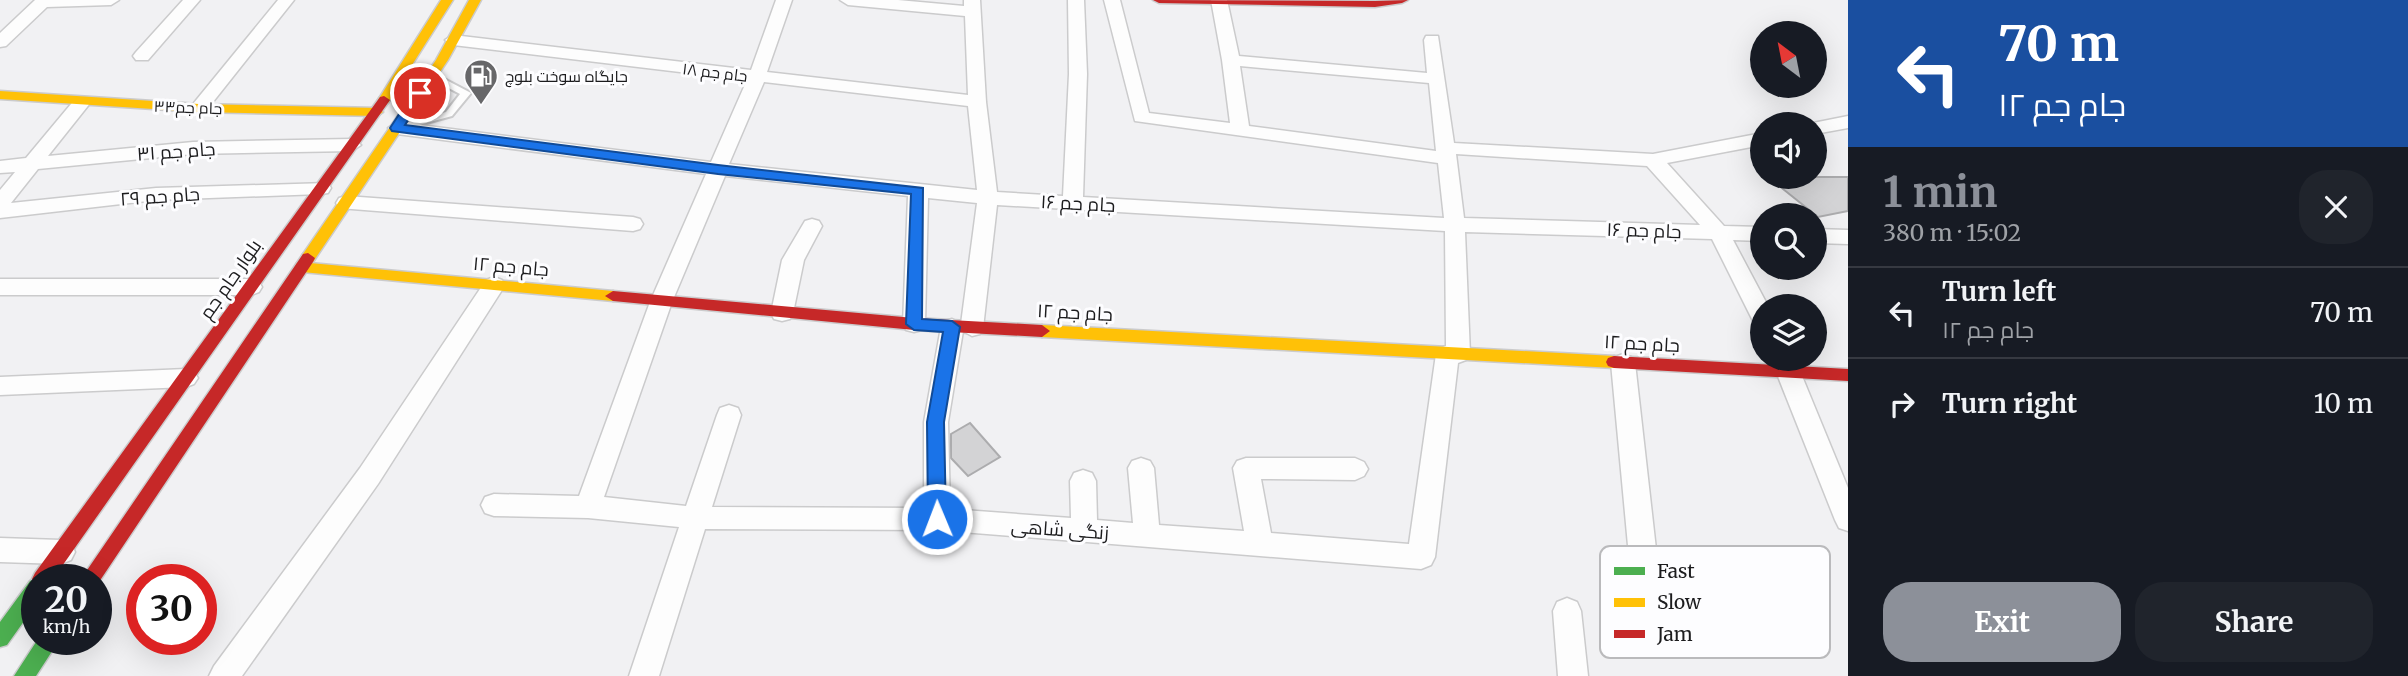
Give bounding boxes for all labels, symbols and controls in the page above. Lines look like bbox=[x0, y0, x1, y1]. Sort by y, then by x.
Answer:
text: 70 m bbox=[1998, 13, 2119, 74]
north arrow bbox=[1750, 21, 1827, 98]
map controls bbox=[1750, 21, 1827, 371]
icon: left bbox=[1883, 28, 1974, 119]
fuel station icon: جایگاه سوخت بلوچ bbox=[462, 57, 500, 106]
street label: جام جم ۱۸ bbox=[681, 58, 749, 88]
pin bbox=[390, 63, 450, 123]
place label: جایگاه سوخت بلوچ bbox=[505, 66, 628, 88]
icon: arrive bbox=[401, 74, 439, 112]
text: جام جم ۱۲ bbox=[1998, 85, 2126, 125]
street label: جام جم۳۳ bbox=[153, 96, 223, 120]
button: sound bbox=[1750, 112, 1827, 189]
street label: جام جم ۳۱ bbox=[136, 136, 216, 168]
text: 1 min bbox=[1883, 166, 1997, 218]
button: close bbox=[2299, 170, 2373, 244]
street label: جام جم ۲۹ bbox=[119, 181, 201, 213]
street label: جام جم ۱۶ bbox=[1040, 189, 1116, 219]
button: search bbox=[1750, 203, 1827, 280]
street label: جام جم ۱۶ bbox=[1606, 217, 1682, 245]
text: 380 m · 15:02 bbox=[1883, 218, 2021, 247]
street label: بلوار جام جم bbox=[194, 234, 268, 325]
street label: جام جم ۱۲ bbox=[472, 251, 550, 283]
text: Turn left bbox=[1942, 275, 2056, 308]
button: layers bbox=[1750, 294, 1827, 371]
icon: left bbox=[1883, 294, 1921, 332]
text: 70 m bbox=[2310, 296, 2373, 329]
street label: جام جم ۱۲ bbox=[1036, 298, 1114, 328]
text: جام جم ۱۲ bbox=[1942, 315, 2034, 344]
street label: جام جم ۱۲ bbox=[1603, 329, 1681, 359]
icon: right bbox=[1883, 385, 1921, 423]
text: Turn right bbox=[1942, 387, 2077, 420]
text: 10 m bbox=[2314, 387, 2373, 420]
position arrow bbox=[900, 482, 974, 556]
street label: زنگی شاهی bbox=[1010, 514, 1110, 544]
legend bbox=[1600, 546, 1830, 658]
text: Fast bbox=[1657, 559, 1695, 583]
speed limit sign: 30 bbox=[126, 564, 217, 655]
text: 20 bbox=[45, 578, 88, 622]
button: Exit bbox=[1883, 582, 2121, 662]
button: Share bbox=[2135, 582, 2373, 662]
text: Slow bbox=[1657, 590, 1702, 614]
text: km/h bbox=[43, 615, 90, 638]
text: Jam bbox=[1656, 622, 1693, 646]

